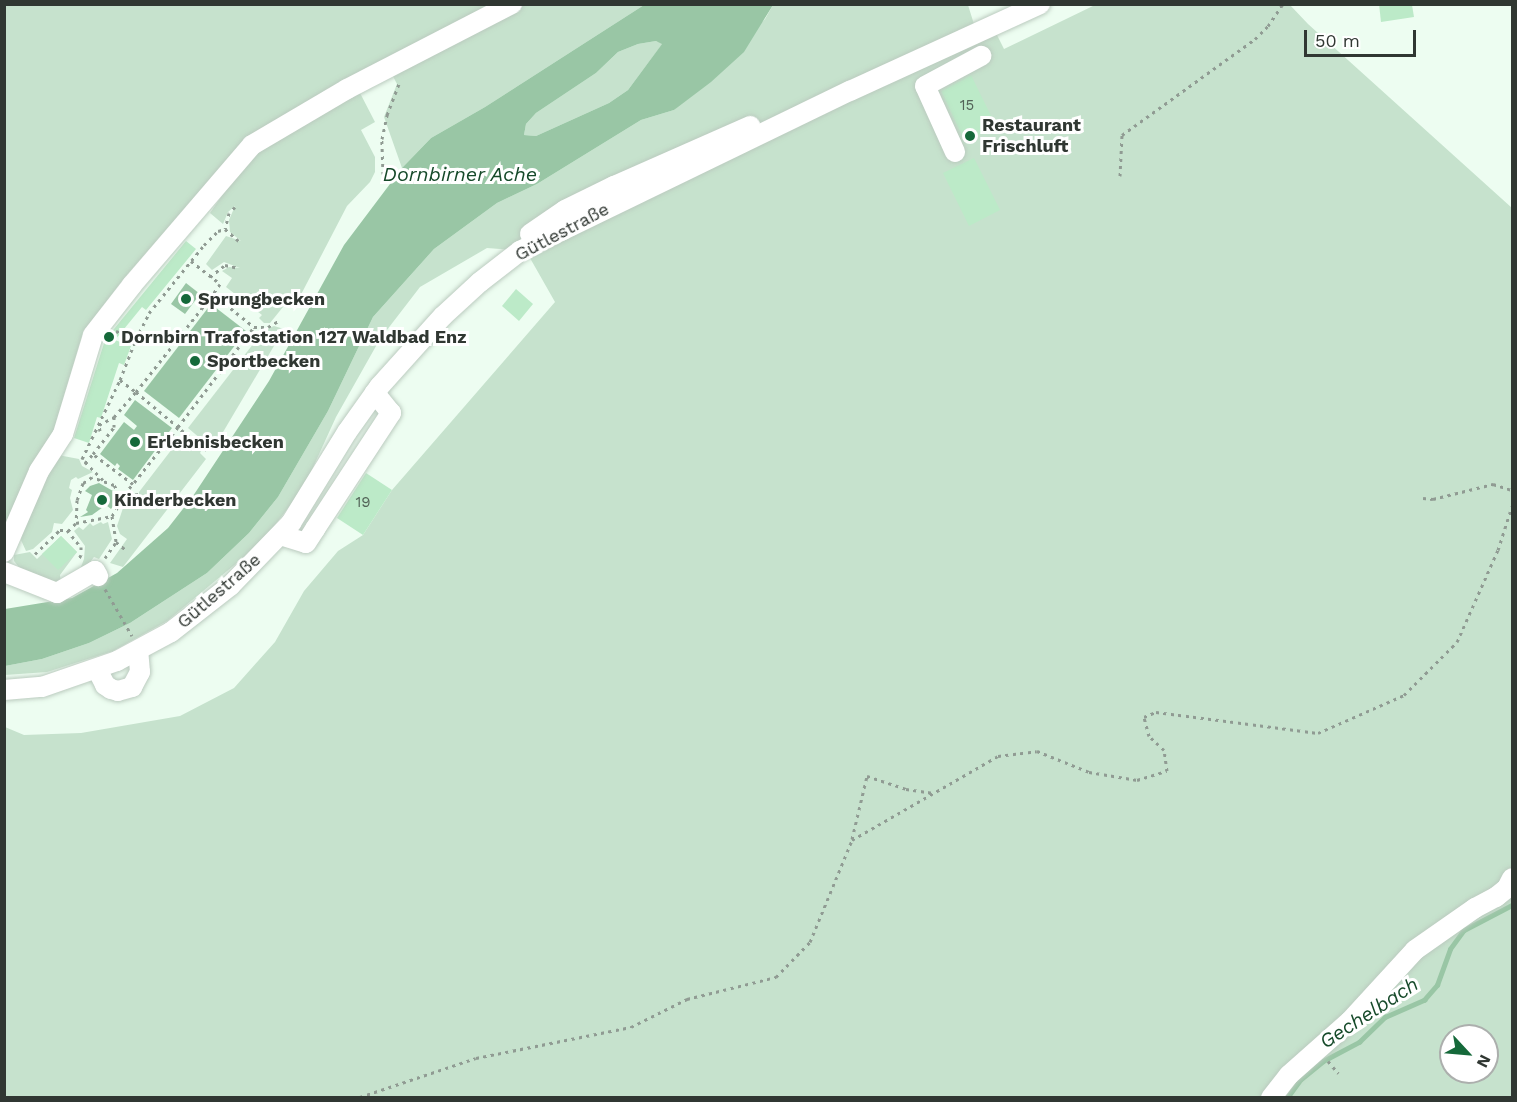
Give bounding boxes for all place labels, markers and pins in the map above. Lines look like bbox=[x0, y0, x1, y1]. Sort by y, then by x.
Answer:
place label: Restaurant Frischluft bbox=[982, 115, 1081, 158]
marker: Restaurant Frischluft bbox=[963, 129, 977, 143]
place label: Sprungbecken bbox=[198, 288, 325, 310]
marker: Sprungbecken bbox=[179, 292, 193, 306]
place label: Dornbirn Trafostation 127 Waldbad Enz bbox=[121, 326, 468, 348]
marker: Dornbirn Trafostation 127 Waldbad Enz bbox=[102, 330, 116, 344]
place label: Sportbecken bbox=[207, 350, 320, 372]
marker: Sportbecken bbox=[188, 354, 202, 368]
place label: Erlebnisbecken bbox=[147, 431, 284, 453]
marker: Erlebnisbecken bbox=[128, 435, 142, 449]
place label: Kinderbecken bbox=[114, 489, 237, 511]
marker: Kinderbecken bbox=[95, 493, 109, 507]

